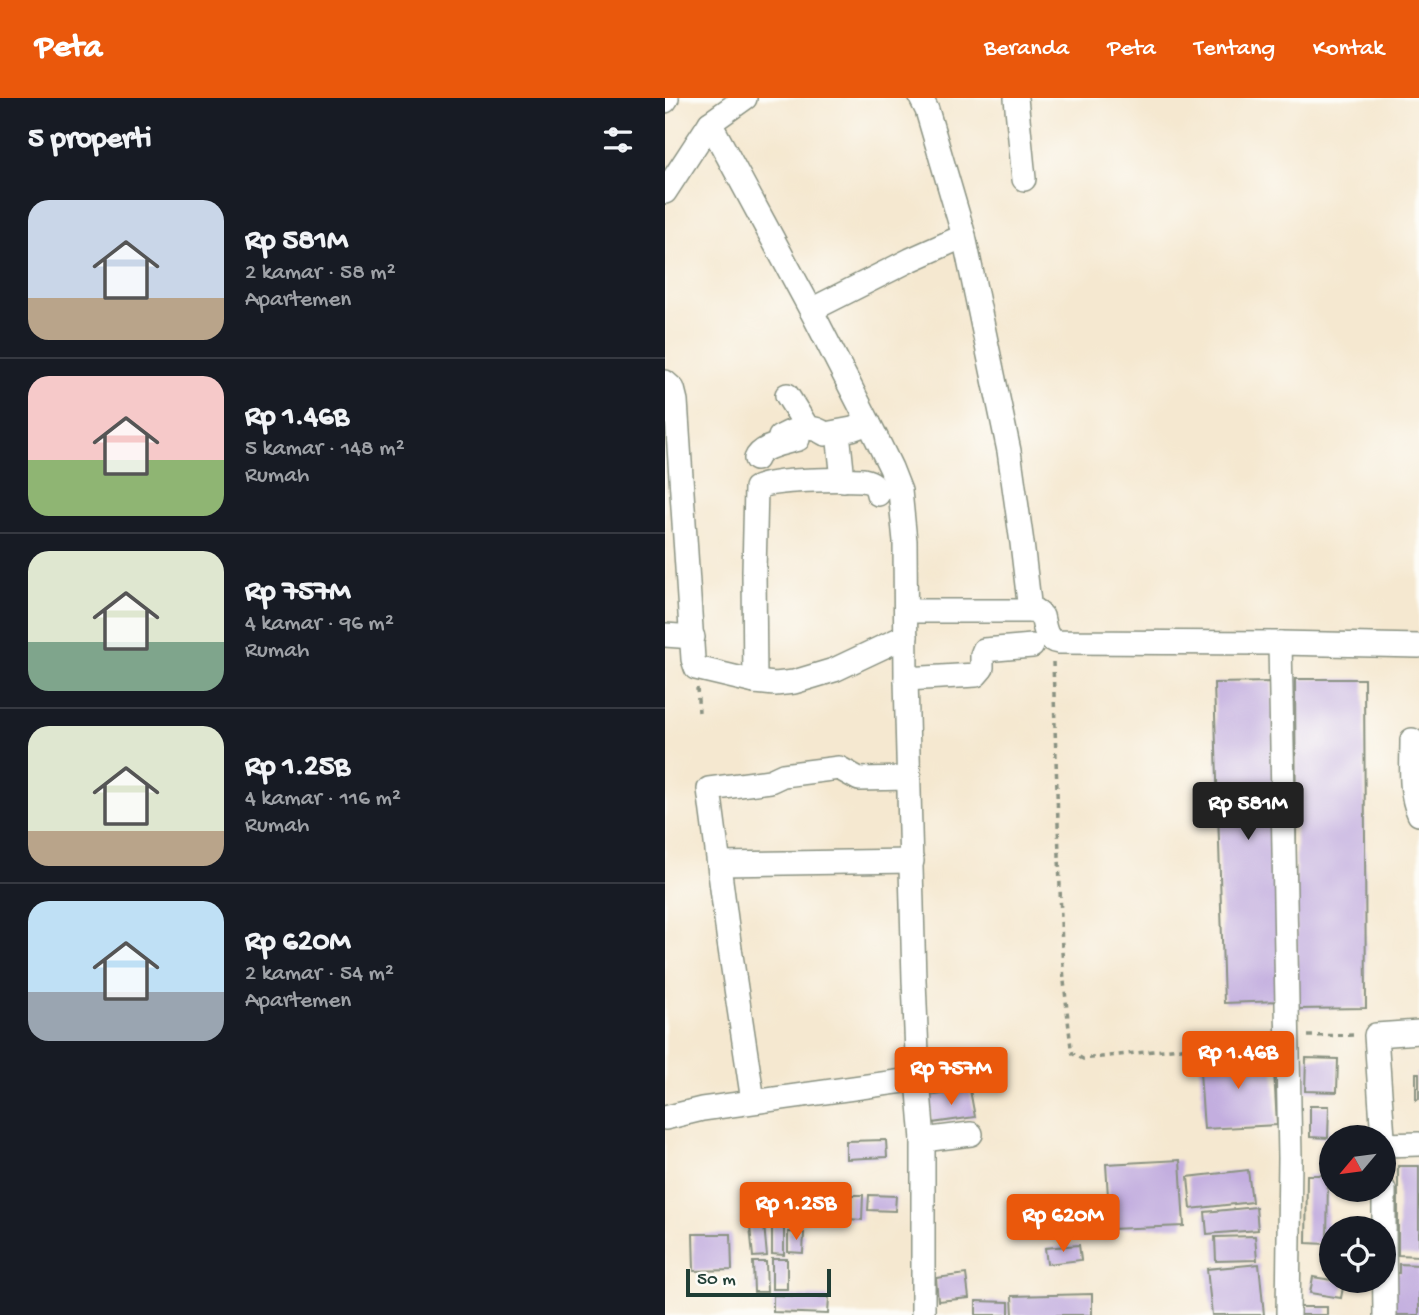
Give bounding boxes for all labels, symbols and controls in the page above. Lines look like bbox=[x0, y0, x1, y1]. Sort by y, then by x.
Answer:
text: Peta bbox=[35, 30, 102, 68]
text: Beranda bbox=[984, 35, 1069, 64]
text: Peta bbox=[1107, 35, 1156, 64]
text: Tentang bbox=[1194, 35, 1275, 64]
text: Kontak bbox=[1313, 35, 1384, 64]
icon: filters bbox=[599, 121, 637, 159]
text: 5 properti bbox=[28, 123, 151, 158]
text: Rp 581M bbox=[245, 225, 348, 260]
icon: home bbox=[84, 228, 168, 312]
text: 2 kamar · 58 m² bbox=[245, 260, 396, 287]
text: Apartemen bbox=[245, 287, 351, 314]
text: Rp 1.46B bbox=[245, 401, 349, 436]
icon: home bbox=[84, 404, 168, 488]
text: 5 kamar · 148 m² bbox=[245, 436, 405, 463]
text: Rumah bbox=[245, 463, 309, 490]
text: Rp 757M bbox=[245, 576, 350, 611]
icon: home bbox=[84, 579, 168, 663]
text: 4 kamar · 96 m² bbox=[245, 611, 394, 638]
text: Rumah bbox=[245, 638, 309, 665]
text: Rp 1.25B bbox=[245, 751, 350, 786]
icon: home bbox=[84, 754, 168, 838]
pin: Rp 581M bbox=[1183, 782, 1313, 842]
text: 4 kamar · 116 m² bbox=[245, 786, 401, 813]
text: Rp 581M bbox=[1209, 791, 1287, 818]
text: Rumah bbox=[245, 813, 309, 840]
text: Rp 620M bbox=[245, 926, 350, 961]
icon: home bbox=[84, 929, 168, 1013]
text: 2 kamar · 54 m² bbox=[245, 961, 394, 988]
text: Apartemen bbox=[245, 988, 351, 1015]
pin: Rp 1.46B bbox=[1166, 1032, 1310, 1091]
text: Rp 1.46B bbox=[1198, 1040, 1278, 1067]
pin: Rp 757M bbox=[886, 1048, 1016, 1107]
text: Rp 757M bbox=[911, 1056, 991, 1083]
north arrow bbox=[1319, 1125, 1397, 1202]
map controls bbox=[1319, 1125, 1396, 1293]
pin: Rp 1.25B bbox=[724, 1182, 868, 1242]
text: Rp 1.25B bbox=[756, 1191, 836, 1218]
pin: Rp 620M bbox=[998, 1194, 1128, 1254]
text: Rp 620M bbox=[1023, 1203, 1103, 1230]
button: locate bbox=[1319, 1216, 1396, 1293]
scale bar bbox=[686, 1266, 831, 1298]
text: 50 m bbox=[697, 1269, 736, 1292]

